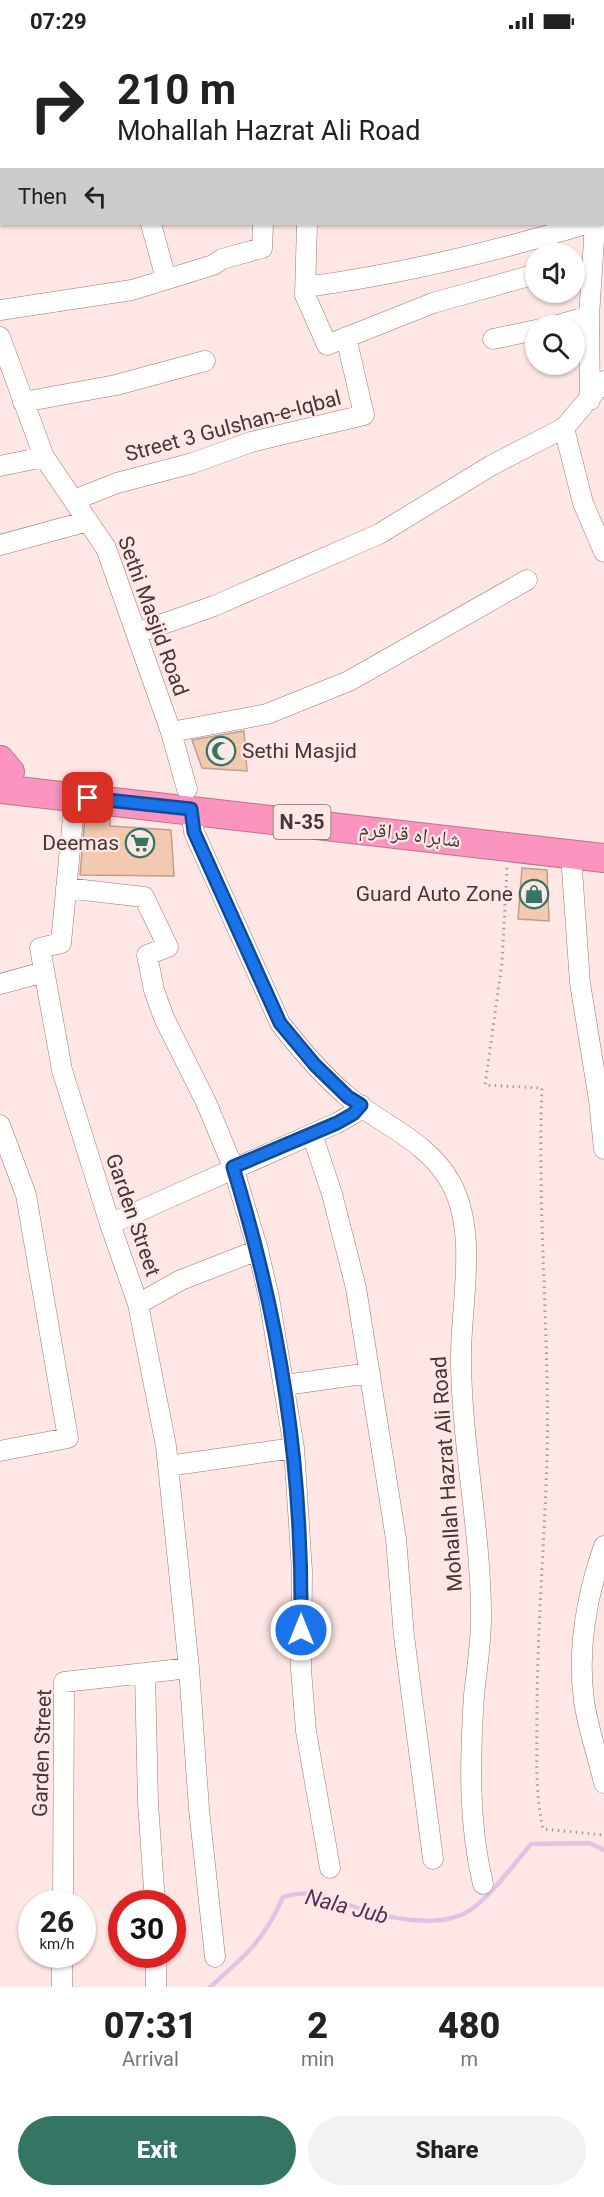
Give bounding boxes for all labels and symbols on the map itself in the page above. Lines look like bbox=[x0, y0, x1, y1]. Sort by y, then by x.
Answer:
street label: Street 3 Gulshan-e-Iqbal bbox=[122, 386, 344, 466]
street label: Sethi Masjid Road bbox=[113, 533, 193, 699]
mosque icon: Sethi Masjid bbox=[205, 735, 237, 767]
place label: Sethi Masjid bbox=[242, 739, 357, 763]
pin bbox=[62, 772, 113, 823]
road number: N-35 bbox=[274, 805, 330, 839]
street label: شاہراہ قراقرم bbox=[358, 816, 462, 854]
supermarket icon: Deemas bbox=[124, 827, 156, 859]
place label: Deemas bbox=[42, 831, 119, 855]
shop icon: Guard Auto Zone bbox=[518, 878, 550, 910]
place label: Guard Auto Zone bbox=[356, 882, 513, 906]
street label: Garden Street bbox=[101, 1151, 165, 1279]
street label: Mohallah Hazrat Ali Road bbox=[427, 1355, 467, 1593]
position arrow bbox=[269, 1598, 333, 1662]
street label: Garden Street bbox=[28, 1689, 56, 1817]
water label: Nala Jub bbox=[303, 1884, 391, 1929]
speed limit sign: 30 bbox=[108, 1890, 186, 1968]

